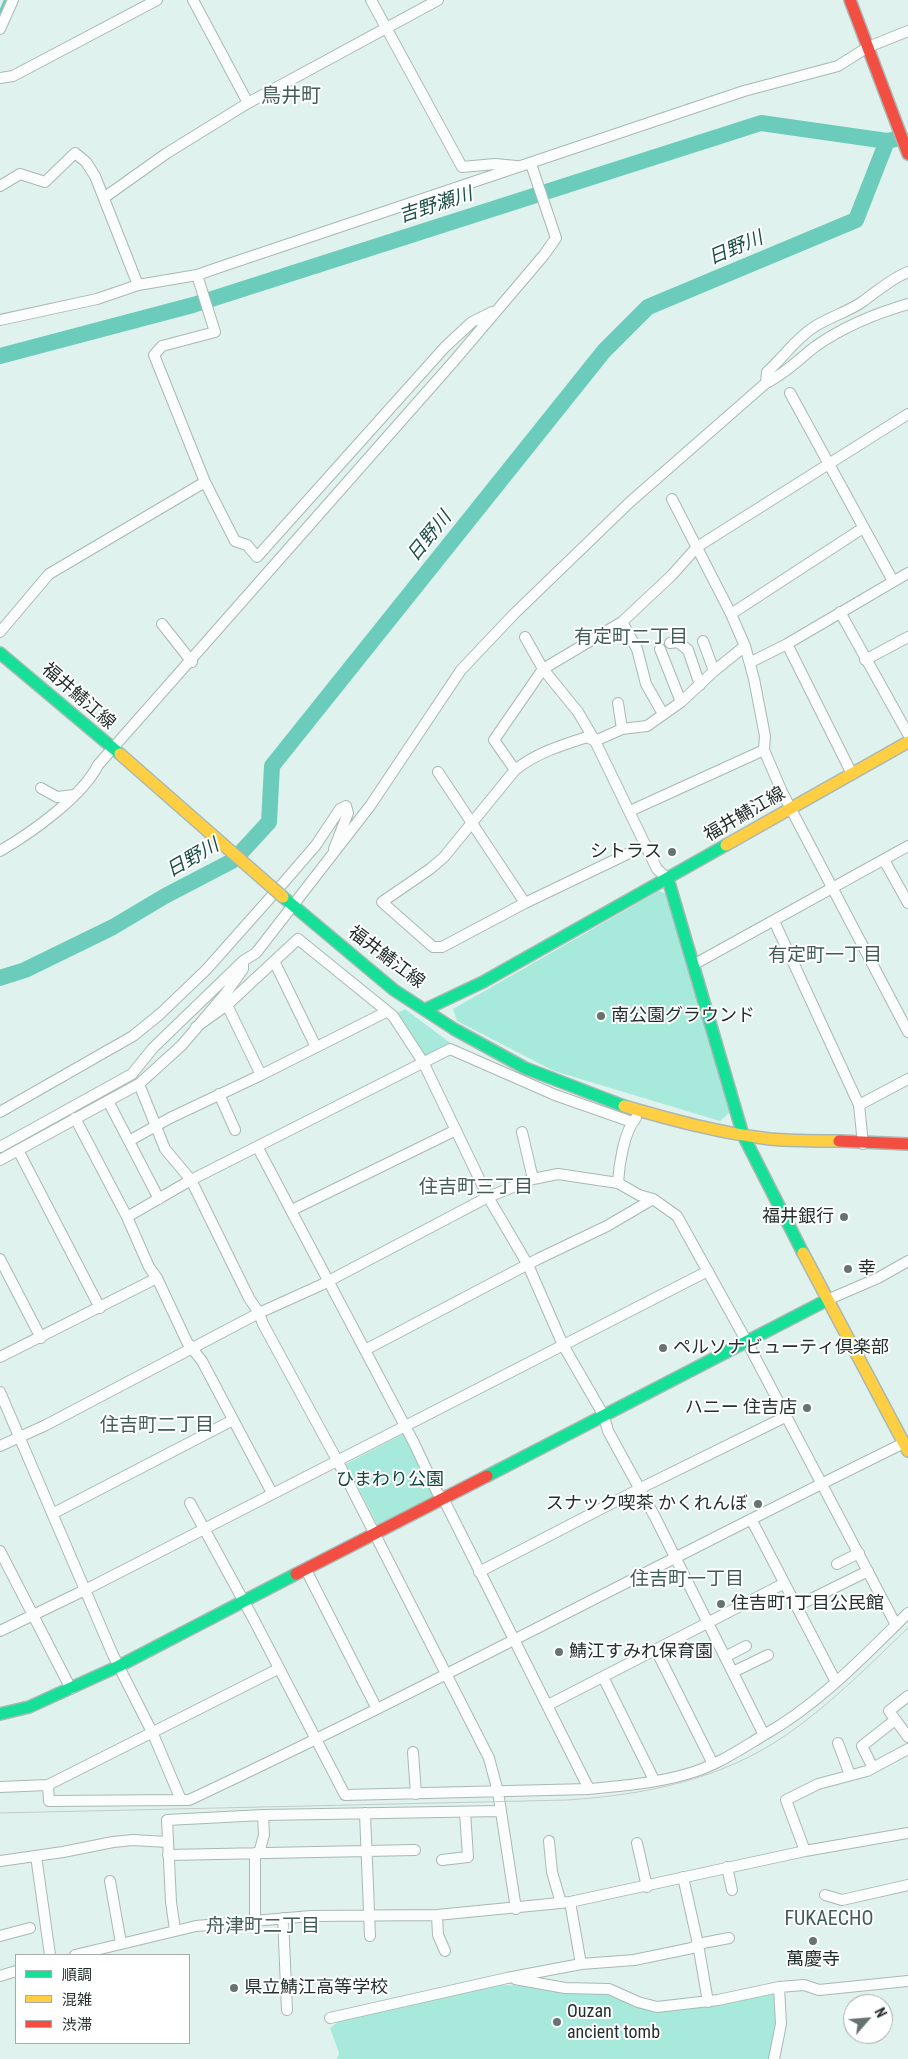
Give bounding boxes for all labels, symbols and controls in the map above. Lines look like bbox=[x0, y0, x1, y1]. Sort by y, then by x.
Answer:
district label: 鳥井町 bbox=[261, 85, 321, 109]
water label: 吉野瀬川 bbox=[396, 183, 476, 229]
water label: 日野川 bbox=[705, 227, 767, 271]
water label: 日野川 bbox=[403, 508, 457, 566]
district label: 有定町二丁目 bbox=[574, 627, 688, 649]
street label: 福井鯖江線 bbox=[37, 659, 119, 735]
street label: 福井鯖江線 bbox=[701, 783, 789, 847]
water label: 日野川 bbox=[163, 835, 223, 883]
place label: シトラス bbox=[590, 841, 662, 863]
marker: シトラス bbox=[666, 846, 678, 858]
street label: 福井鯖江線 bbox=[344, 922, 428, 994]
district label: 有定町一丁目 bbox=[768, 945, 882, 967]
place label: 南公園グラウンド bbox=[611, 1005, 755, 1027]
marker: 南公園グラウンド bbox=[595, 1010, 607, 1022]
district label: 住吉町三丁目 bbox=[419, 1177, 533, 1199]
place label: 福井銀行 bbox=[762, 1206, 834, 1228]
marker: 福井銀行 bbox=[838, 1211, 850, 1223]
place label: 幸 bbox=[858, 1258, 876, 1280]
marker: 幸 bbox=[842, 1263, 854, 1275]
place label: ペルソナビューティ倶楽部 bbox=[673, 1337, 889, 1359]
marker: ペルソナビューティ倶楽部 bbox=[657, 1342, 669, 1354]
place label: ハニー 住吉店 bbox=[685, 1397, 797, 1419]
marker: ハニー 住吉店 bbox=[801, 1402, 813, 1414]
district label: 住吉町二丁目 bbox=[100, 1415, 214, 1437]
park label: ひまわり公園 bbox=[336, 1469, 444, 1491]
place label: スナック喫茶 かくれんぼ bbox=[546, 1493, 748, 1515]
marker: スナック喫茶 かくれんぼ bbox=[752, 1498, 764, 1510]
district label: 住吉町一丁目 bbox=[630, 1569, 744, 1591]
place label: 住吉町1丁目公民館 bbox=[731, 1593, 884, 1615]
marker: 住吉町1丁目公民館 bbox=[715, 1598, 727, 1610]
place label: 鯖江すみれ保育園 bbox=[569, 1641, 713, 1663]
marker: 鯖江すみれ保育園 bbox=[553, 1646, 565, 1658]
district label: FUKAECHO bbox=[780, 1908, 878, 1932]
district label: 舟津町二丁目 bbox=[206, 1916, 320, 1938]
marker: 萬慶寺 bbox=[807, 1935, 819, 1947]
place label: 萬慶寺 bbox=[786, 1949, 840, 1971]
legend bbox=[15, 1954, 190, 2044]
text: 順調 bbox=[62, 1966, 92, 1984]
place label: 県立鯖江高等学校 bbox=[244, 1977, 388, 1999]
marker: 県立鯖江高等学校 bbox=[228, 1982, 240, 1994]
text: 混雑 bbox=[62, 1991, 92, 2009]
north arrow bbox=[843, 1994, 893, 2044]
place label: Ouzan ancient tomb bbox=[567, 2001, 660, 2044]
text: N bbox=[871, 2005, 890, 2020]
text: 渋滞 bbox=[62, 2016, 92, 2034]
marker: Ouzan ancient tomb bbox=[551, 2016, 563, 2028]

